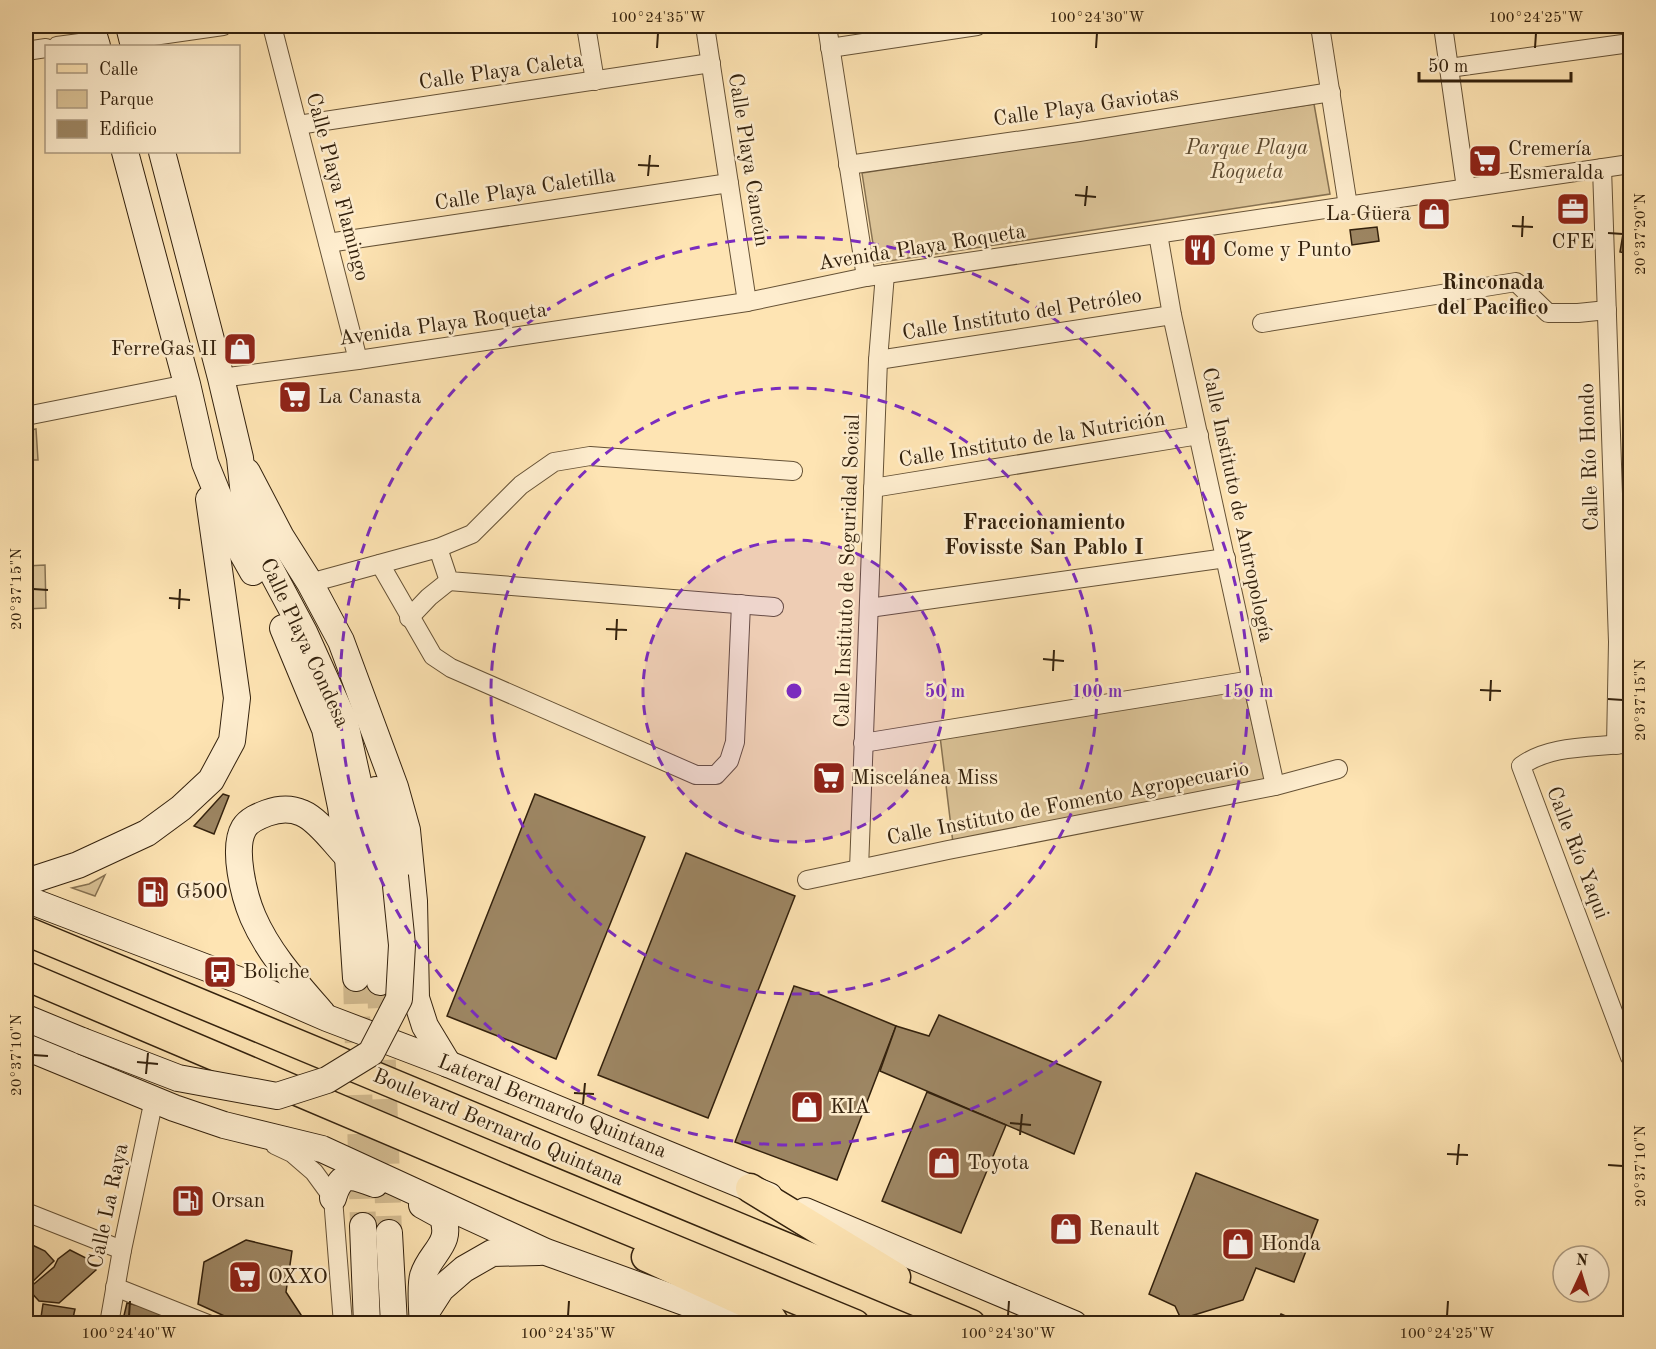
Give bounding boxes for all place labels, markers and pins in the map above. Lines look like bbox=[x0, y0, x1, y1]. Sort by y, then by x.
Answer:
place label: Cremería Esmeralda bbox=[1508, 139, 1604, 184]
supermarket icon: Cremería Esmeralda bbox=[1467, 143, 1503, 179]
office icon: CFE bbox=[1555, 191, 1591, 227]
shop icon: La Güera bbox=[1416, 196, 1452, 232]
place label: La Güera bbox=[1326, 204, 1411, 225]
restaurant icon: Come y Punto bbox=[1182, 232, 1218, 268]
place label: CFE bbox=[1552, 232, 1594, 253]
place label: Come y Punto bbox=[1223, 240, 1351, 261]
shop icon: FerreGas II bbox=[222, 331, 258, 367]
place label: FerreGas II bbox=[111, 339, 217, 360]
supermarket icon: La Canasta bbox=[277, 379, 313, 415]
place label: La Canasta bbox=[318, 387, 421, 408]
centre of rings bbox=[784, 681, 804, 701]
supermarket icon: Miscelánea Miss bbox=[811, 760, 847, 796]
place label: Miscelánea Miss bbox=[852, 768, 998, 789]
fuel station icon: G500 bbox=[135, 874, 171, 910]
place label: G500 bbox=[176, 882, 228, 903]
bus stop icon: Boliche bbox=[202, 954, 238, 990]
place label: Boliche bbox=[243, 962, 310, 983]
shop icon: KIA bbox=[789, 1089, 825, 1125]
place label: KIA bbox=[830, 1097, 870, 1118]
shop icon: Toyota bbox=[926, 1145, 962, 1181]
place label: Toyota bbox=[967, 1153, 1029, 1174]
fuel station icon: Orsan bbox=[170, 1183, 206, 1219]
place label: Orsan bbox=[211, 1191, 265, 1212]
shop icon: Renault bbox=[1048, 1211, 1084, 1247]
place label: Renault bbox=[1089, 1219, 1160, 1240]
shop icon: Honda bbox=[1220, 1226, 1256, 1262]
place label: Honda bbox=[1261, 1234, 1321, 1255]
supermarket icon: OXXO bbox=[227, 1259, 263, 1295]
place label: OXXO bbox=[268, 1267, 328, 1288]

